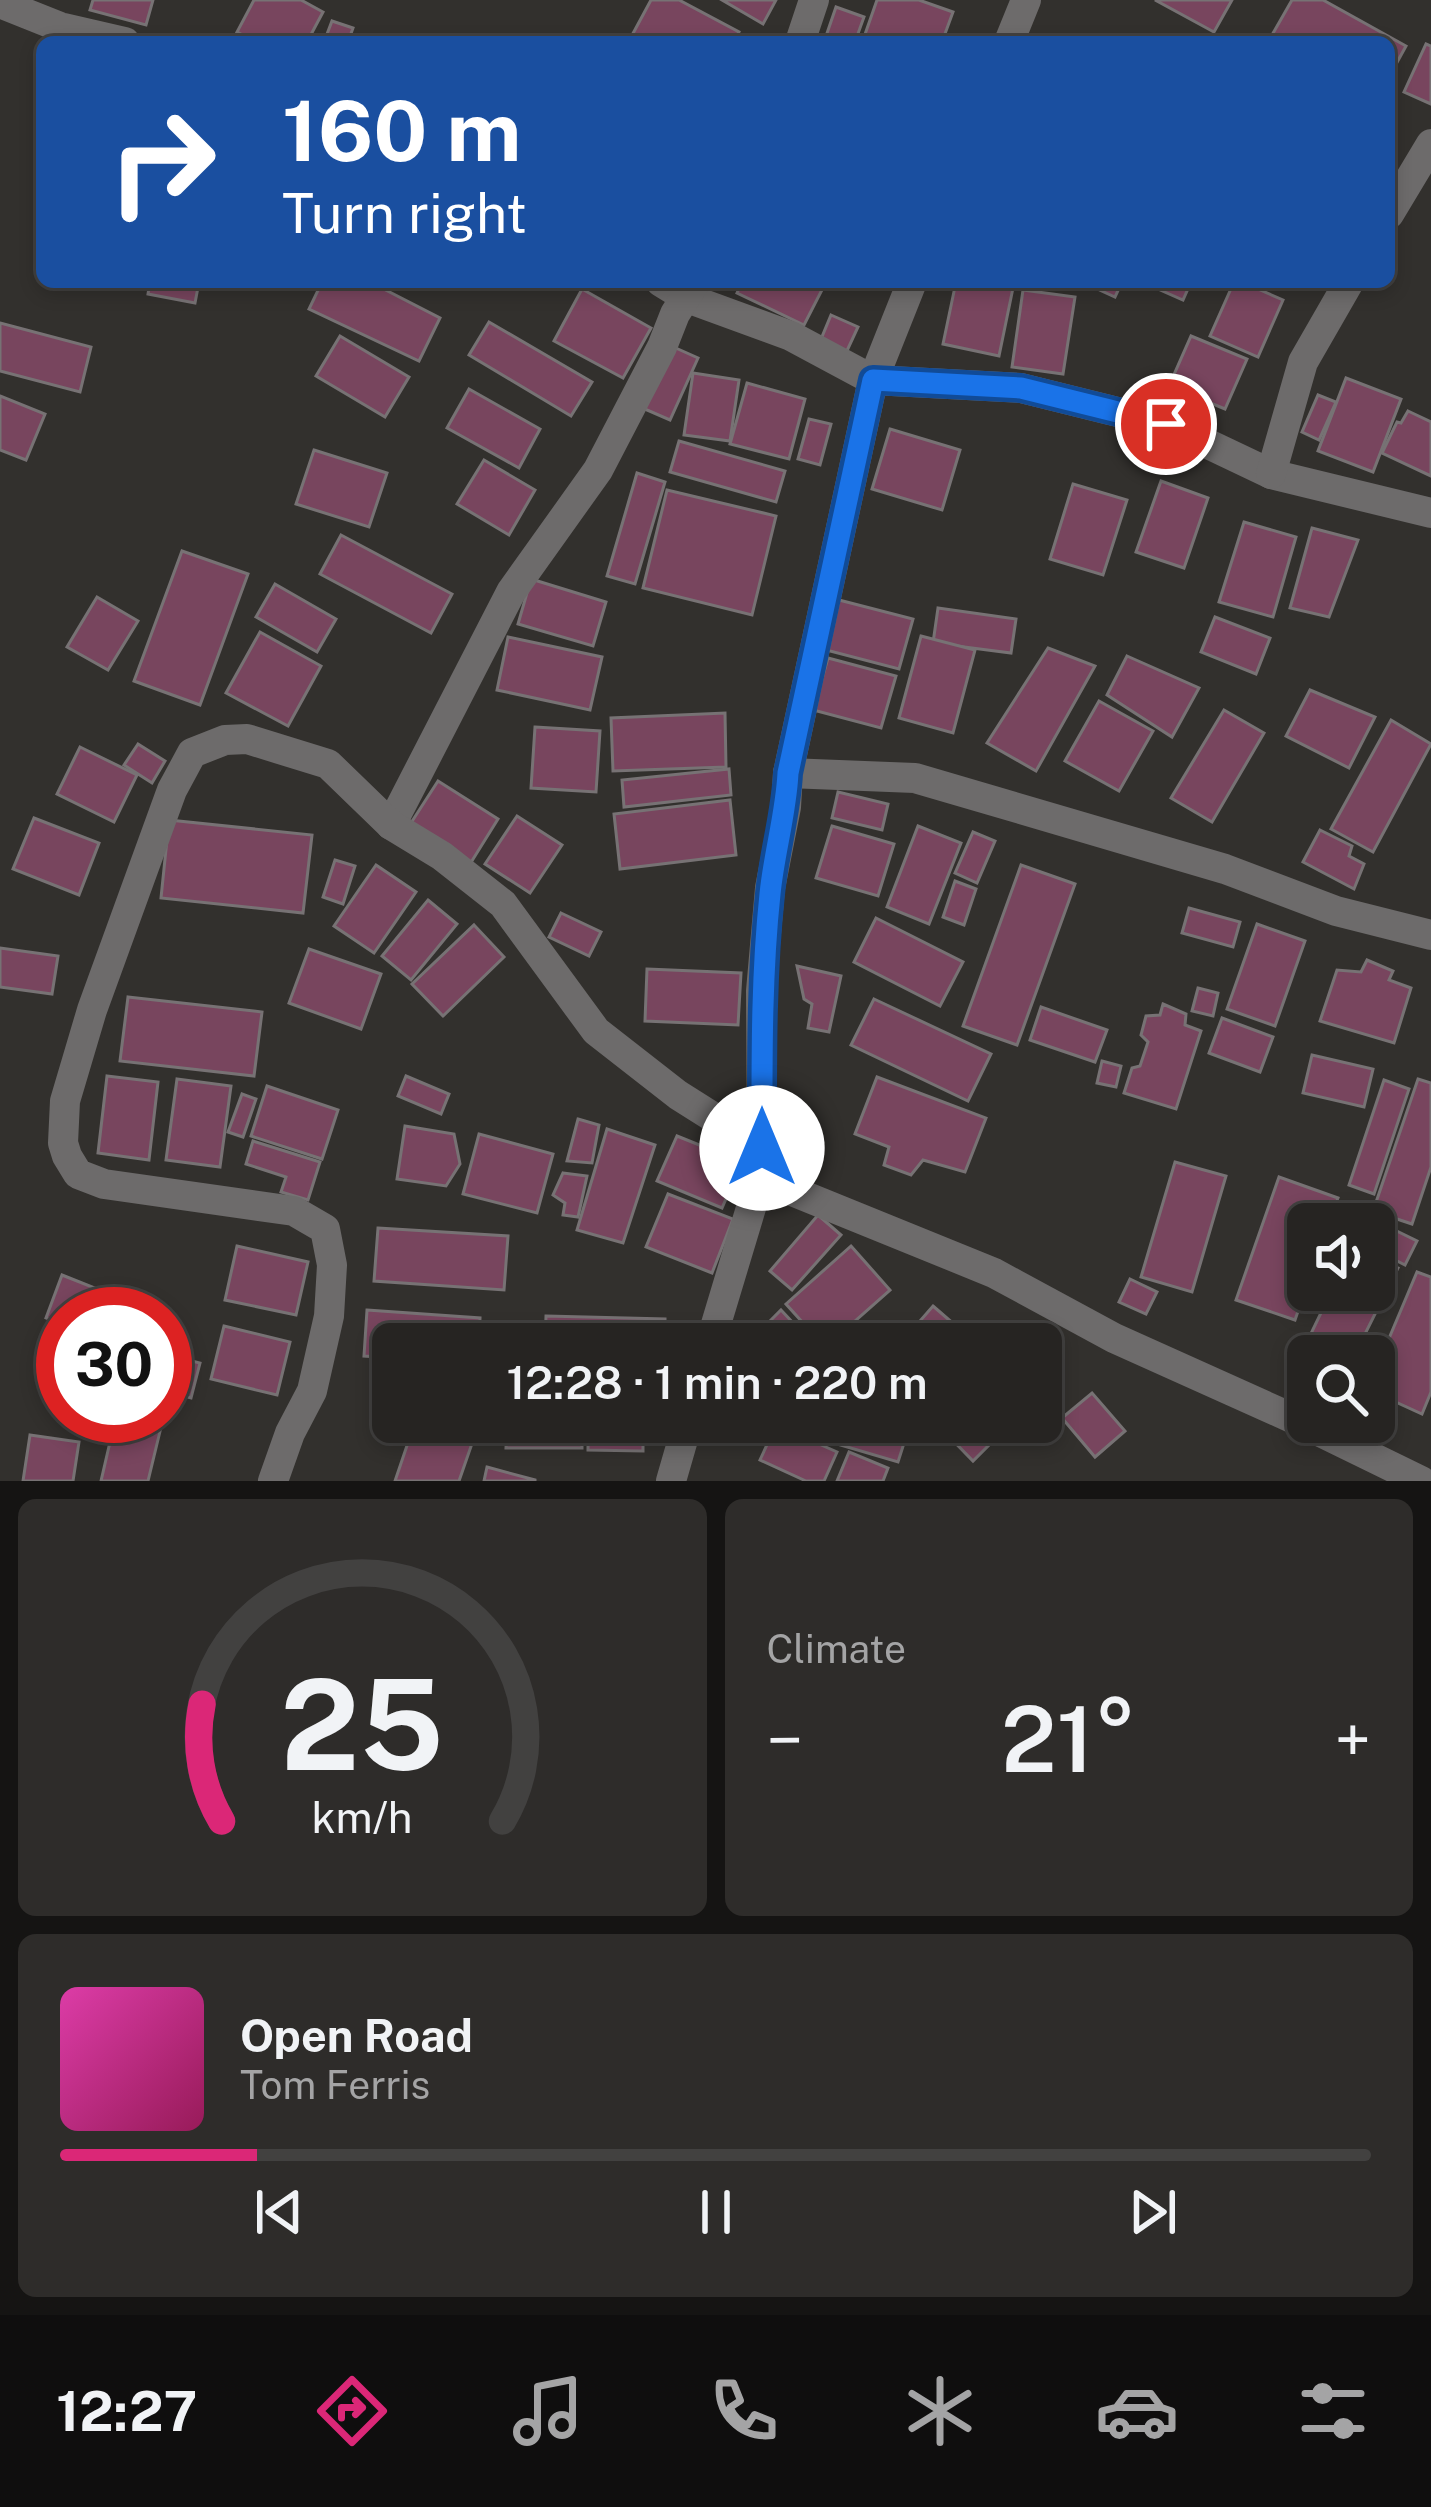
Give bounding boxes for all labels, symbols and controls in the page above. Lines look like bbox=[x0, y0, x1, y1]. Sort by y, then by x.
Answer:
text: 160 m bbox=[282, 81, 521, 180]
icon: right bbox=[84, 84, 240, 240]
text: Turn right bbox=[282, 182, 527, 245]
pin bbox=[1115, 373, 1217, 475]
icon: arrive bbox=[1133, 391, 1199, 457]
position arrow bbox=[699, 1085, 825, 1211]
map controls bbox=[1287, 1203, 1395, 1443]
button: sound bbox=[1287, 1203, 1395, 1311]
speed limit sign: 30 bbox=[36, 1287, 192, 1443]
button: search bbox=[1287, 1335, 1395, 1443]
text: 12:28 · 1 min · 220 m bbox=[506, 1356, 928, 1409]
text: Climate bbox=[767, 1626, 906, 1672]
text: 25 bbox=[281, 1651, 444, 1798]
text: 21° bbox=[1001, 1686, 1136, 1792]
text: − bbox=[767, 1701, 803, 1779]
text: + bbox=[1334, 1701, 1371, 1779]
text: km/h bbox=[312, 1791, 413, 1842]
text: Open Road bbox=[240, 2009, 473, 2062]
text: Tom Ferris bbox=[240, 2062, 430, 2108]
icon: previous bbox=[246, 2179, 312, 2245]
icon: pause bbox=[683, 2179, 749, 2245]
icon: next bbox=[1120, 2179, 1186, 2245]
icon: directions bbox=[310, 2369, 394, 2453]
icon: music bbox=[506, 2369, 590, 2453]
icon: phone bbox=[702, 2369, 786, 2453]
icon: climate bbox=[898, 2369, 982, 2453]
icon: car bbox=[1095, 2369, 1179, 2453]
icon: filters bbox=[1291, 2369, 1375, 2453]
text: 12:27 bbox=[56, 2380, 197, 2443]

